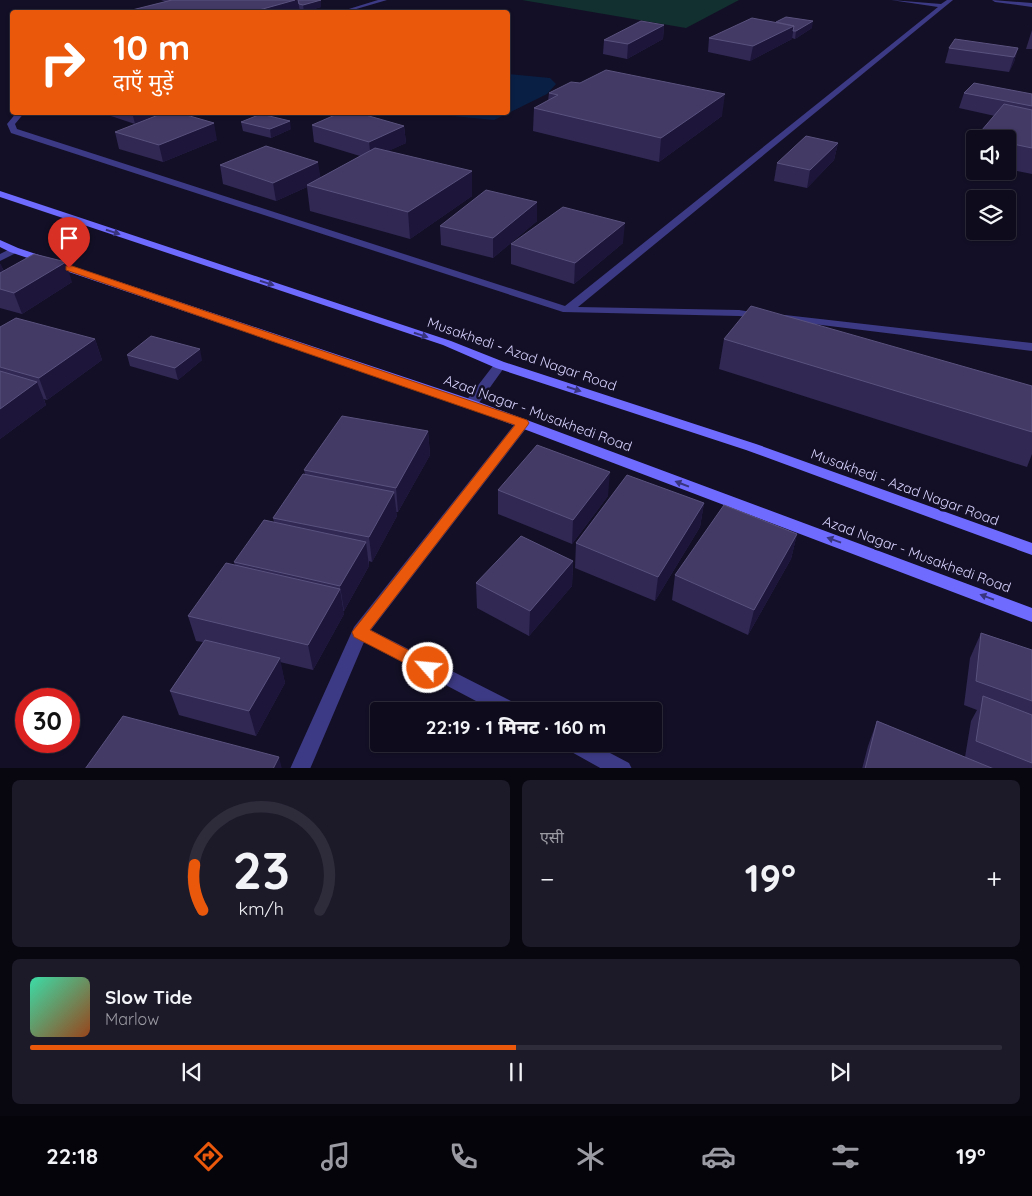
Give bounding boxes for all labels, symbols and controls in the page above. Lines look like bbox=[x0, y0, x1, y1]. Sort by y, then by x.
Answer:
text: 10 m bbox=[113, 25, 190, 69]
icon: right bbox=[30, 30, 95, 95]
text: दाएँ मुड़ें bbox=[113, 68, 173, 96]
map controls bbox=[966, 130, 1016, 240]
button: sound bbox=[966, 130, 1016, 180]
button: layers bbox=[966, 190, 1016, 240]
pin bbox=[48, 217, 90, 268]
icon: arrive bbox=[55, 224, 83, 252]
one-way arrow bbox=[105, 229, 120, 236]
one-way arrow bbox=[260, 279, 275, 287]
street label: Musakhedi - Azad Nagar Road bbox=[425, 313, 619, 395]
one-way arrow bbox=[414, 331, 429, 339]
street label: Azad Nagar - Musakhedi Road bbox=[441, 371, 635, 455]
one-way arrow bbox=[567, 385, 582, 393]
street label: Musakhedi - Azad Nagar Road bbox=[808, 445, 1002, 529]
one-way arrow bbox=[675, 479, 689, 487]
street label: Azad Nagar - Musakhedi Road bbox=[820, 512, 1014, 596]
one-way arrow bbox=[826, 536, 841, 544]
one-way arrow bbox=[979, 593, 994, 600]
position arrow bbox=[401, 641, 453, 693]
speed limit sign: 30 bbox=[15, 688, 80, 753]
text: 22:19 · 1 मिनट · 160 m bbox=[426, 715, 606, 739]
text: एसी bbox=[540, 827, 564, 847]
text: 23 bbox=[232, 837, 290, 902]
text: 19° bbox=[745, 854, 796, 902]
text: − bbox=[540, 861, 555, 896]
text: + bbox=[986, 861, 1002, 896]
text: km/h bbox=[238, 897, 284, 919]
text: Slow Tide bbox=[105, 985, 193, 1009]
text: Marlow bbox=[105, 1009, 159, 1029]
icon: previous bbox=[178, 1058, 206, 1086]
icon: pause bbox=[502, 1058, 530, 1086]
icon: next bbox=[826, 1058, 854, 1086]
icon: directions bbox=[191, 1139, 226, 1174]
icon: music bbox=[318, 1139, 353, 1174]
icon: phone bbox=[446, 1139, 481, 1174]
icon: climate bbox=[573, 1139, 608, 1174]
icon: car bbox=[701, 1139, 736, 1174]
icon: filters bbox=[828, 1139, 863, 1174]
text: 22:18 bbox=[46, 1142, 98, 1170]
text: 19° bbox=[956, 1142, 986, 1170]

